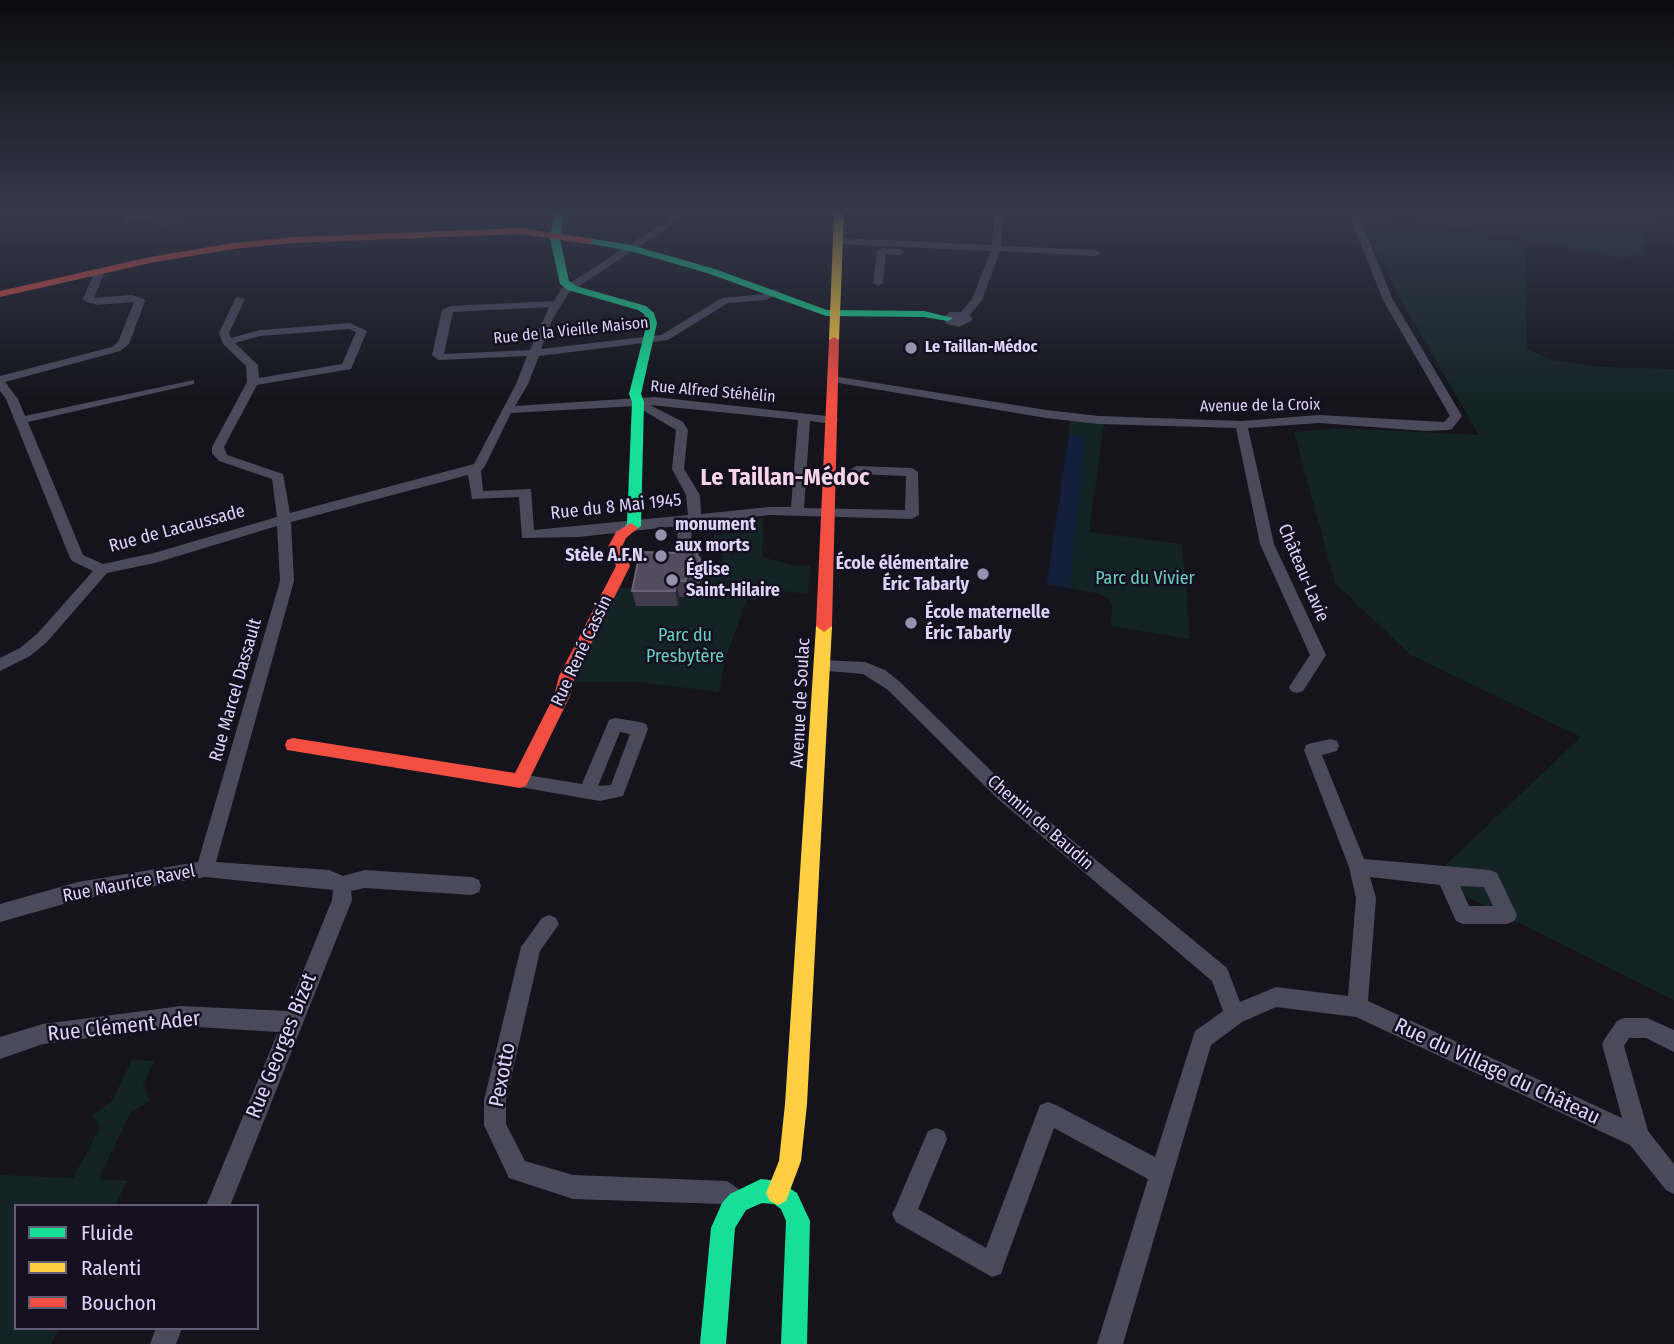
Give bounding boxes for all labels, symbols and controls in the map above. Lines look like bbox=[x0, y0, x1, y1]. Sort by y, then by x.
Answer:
street label: Rue de la Vieille Maison bbox=[493, 313, 649, 349]
place label: Le Taillan-Médoc bbox=[925, 338, 1038, 358]
marker: Le Taillan-Médoc bbox=[903, 340, 919, 356]
street label: Rue Alfred Stéhélin bbox=[650, 377, 776, 407]
street label: Avenue de la Croix bbox=[1200, 395, 1320, 417]
district label: Le Taillan-Médoc bbox=[701, 464, 869, 492]
street label: Rue du 8 Mai 1945 bbox=[549, 489, 683, 525]
street label: Rue de Lacaussade bbox=[107, 500, 247, 558]
place label: monument aux morts bbox=[675, 514, 756, 556]
street label: Château-Lavie bbox=[1273, 521, 1333, 625]
marker: monument aux morts bbox=[653, 527, 669, 543]
place label: Stèle A.F.N. bbox=[565, 545, 647, 567]
marker: Stèle A.F.N. bbox=[653, 548, 669, 564]
place label: École élémentaire Éric Tabarly bbox=[836, 553, 969, 596]
place label: Église Saint-Hilaire bbox=[686, 559, 780, 602]
marker: École élémentaire Éric Tabarly bbox=[975, 566, 991, 582]
park label: Parc du Vivier bbox=[1095, 568, 1195, 590]
marker: Église Saint-Hilaire bbox=[664, 572, 680, 588]
street label: Rue René Cassin bbox=[547, 592, 617, 710]
place label: École maternelle Éric Tabarly bbox=[925, 602, 1050, 644]
marker: École maternelle Éric Tabarly bbox=[903, 615, 919, 631]
street label: Rue Marcel Dassault bbox=[205, 616, 267, 764]
park label: Parc du Presbytère bbox=[646, 625, 724, 668]
street label: Avenue de Soulac bbox=[787, 637, 815, 769]
street label: Chemin de Baudin bbox=[982, 771, 1098, 875]
street label: Rue Maurice Ravel bbox=[61, 861, 197, 907]
street label: Rue Georges Bizet bbox=[241, 970, 323, 1122]
street label: Rue Clément Ader bbox=[46, 1006, 202, 1048]
street label: Rue du Village du Château bbox=[1390, 1013, 1604, 1131]
street label: Pexotto bbox=[484, 1041, 522, 1109]
legend bbox=[14, 1204, 259, 1330]
text: Fluide bbox=[81, 1220, 133, 1246]
text: Ralenti bbox=[81, 1255, 141, 1281]
text: Bouchon bbox=[81, 1290, 157, 1316]

